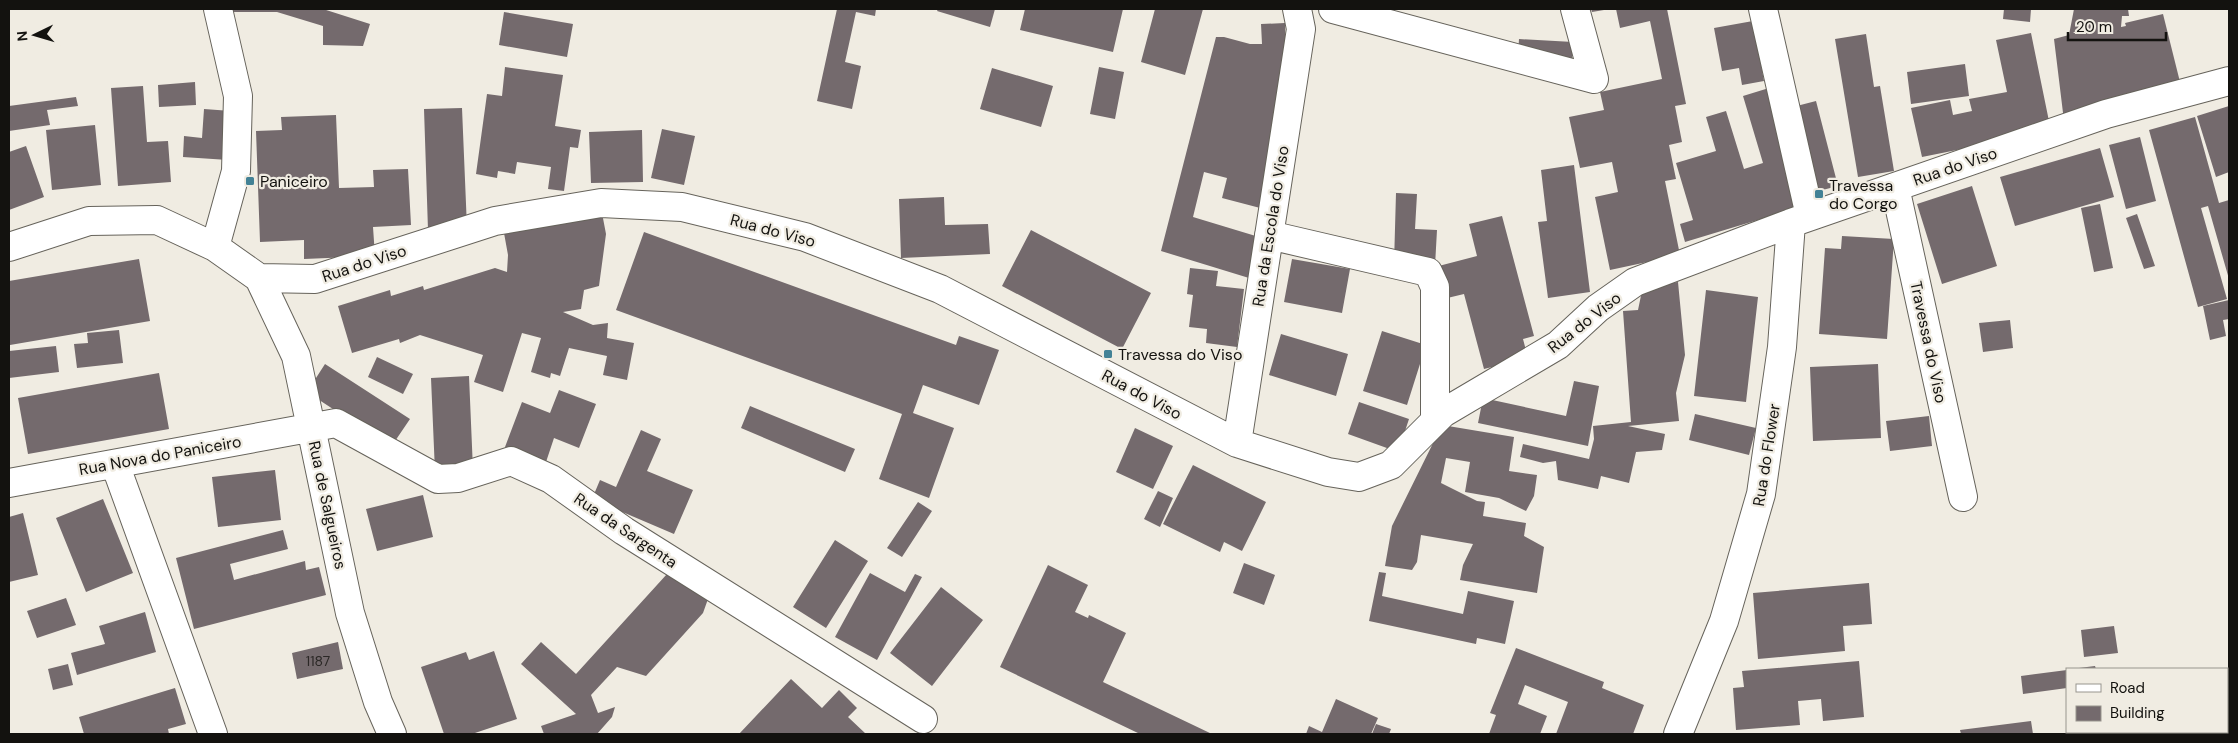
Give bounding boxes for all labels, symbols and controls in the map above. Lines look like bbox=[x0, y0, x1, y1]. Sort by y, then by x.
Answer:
north arrow bbox=[10, 10, 60, 60]
scale bar bbox=[2068, 10, 2166, 42]
text: 20 m bbox=[2076, 17, 2112, 37]
text: N bbox=[13, 30, 31, 42]
street label: Rua do Viso bbox=[1910, 142, 2000, 191]
street label: Rua da Escola do Viso bbox=[1247, 144, 1294, 308]
place label: Paniceiro bbox=[260, 171, 328, 192]
marker: Paniceiro bbox=[244, 175, 256, 187]
place label: Travessa do Corgo bbox=[1829, 175, 1898, 214]
marker: Travessa do Corgo bbox=[1813, 188, 1825, 200]
street label: Rua do Viso bbox=[728, 209, 818, 252]
street label: Rua do Viso bbox=[319, 240, 409, 287]
street label: Travessa do Viso bbox=[1905, 279, 1952, 405]
street label: Rua do Viso bbox=[1543, 287, 1625, 358]
place label: Travessa do Viso bbox=[1118, 344, 1242, 365]
marker: Travessa do Viso bbox=[1102, 348, 1114, 360]
street label: Rua do Viso bbox=[1098, 365, 1185, 424]
street label: Rua do Flower bbox=[1748, 402, 1785, 508]
street label: Rua Nova do Paniceiro bbox=[77, 431, 243, 480]
street label: Rua de Salgueiros bbox=[304, 439, 351, 571]
street label: Rua da Sargenta bbox=[570, 488, 681, 573]
house number: 1187 bbox=[306, 652, 330, 670]
legend bbox=[2066, 668, 2228, 733]
text: Road bbox=[2110, 678, 2145, 698]
text: Building bbox=[2110, 703, 2165, 723]

